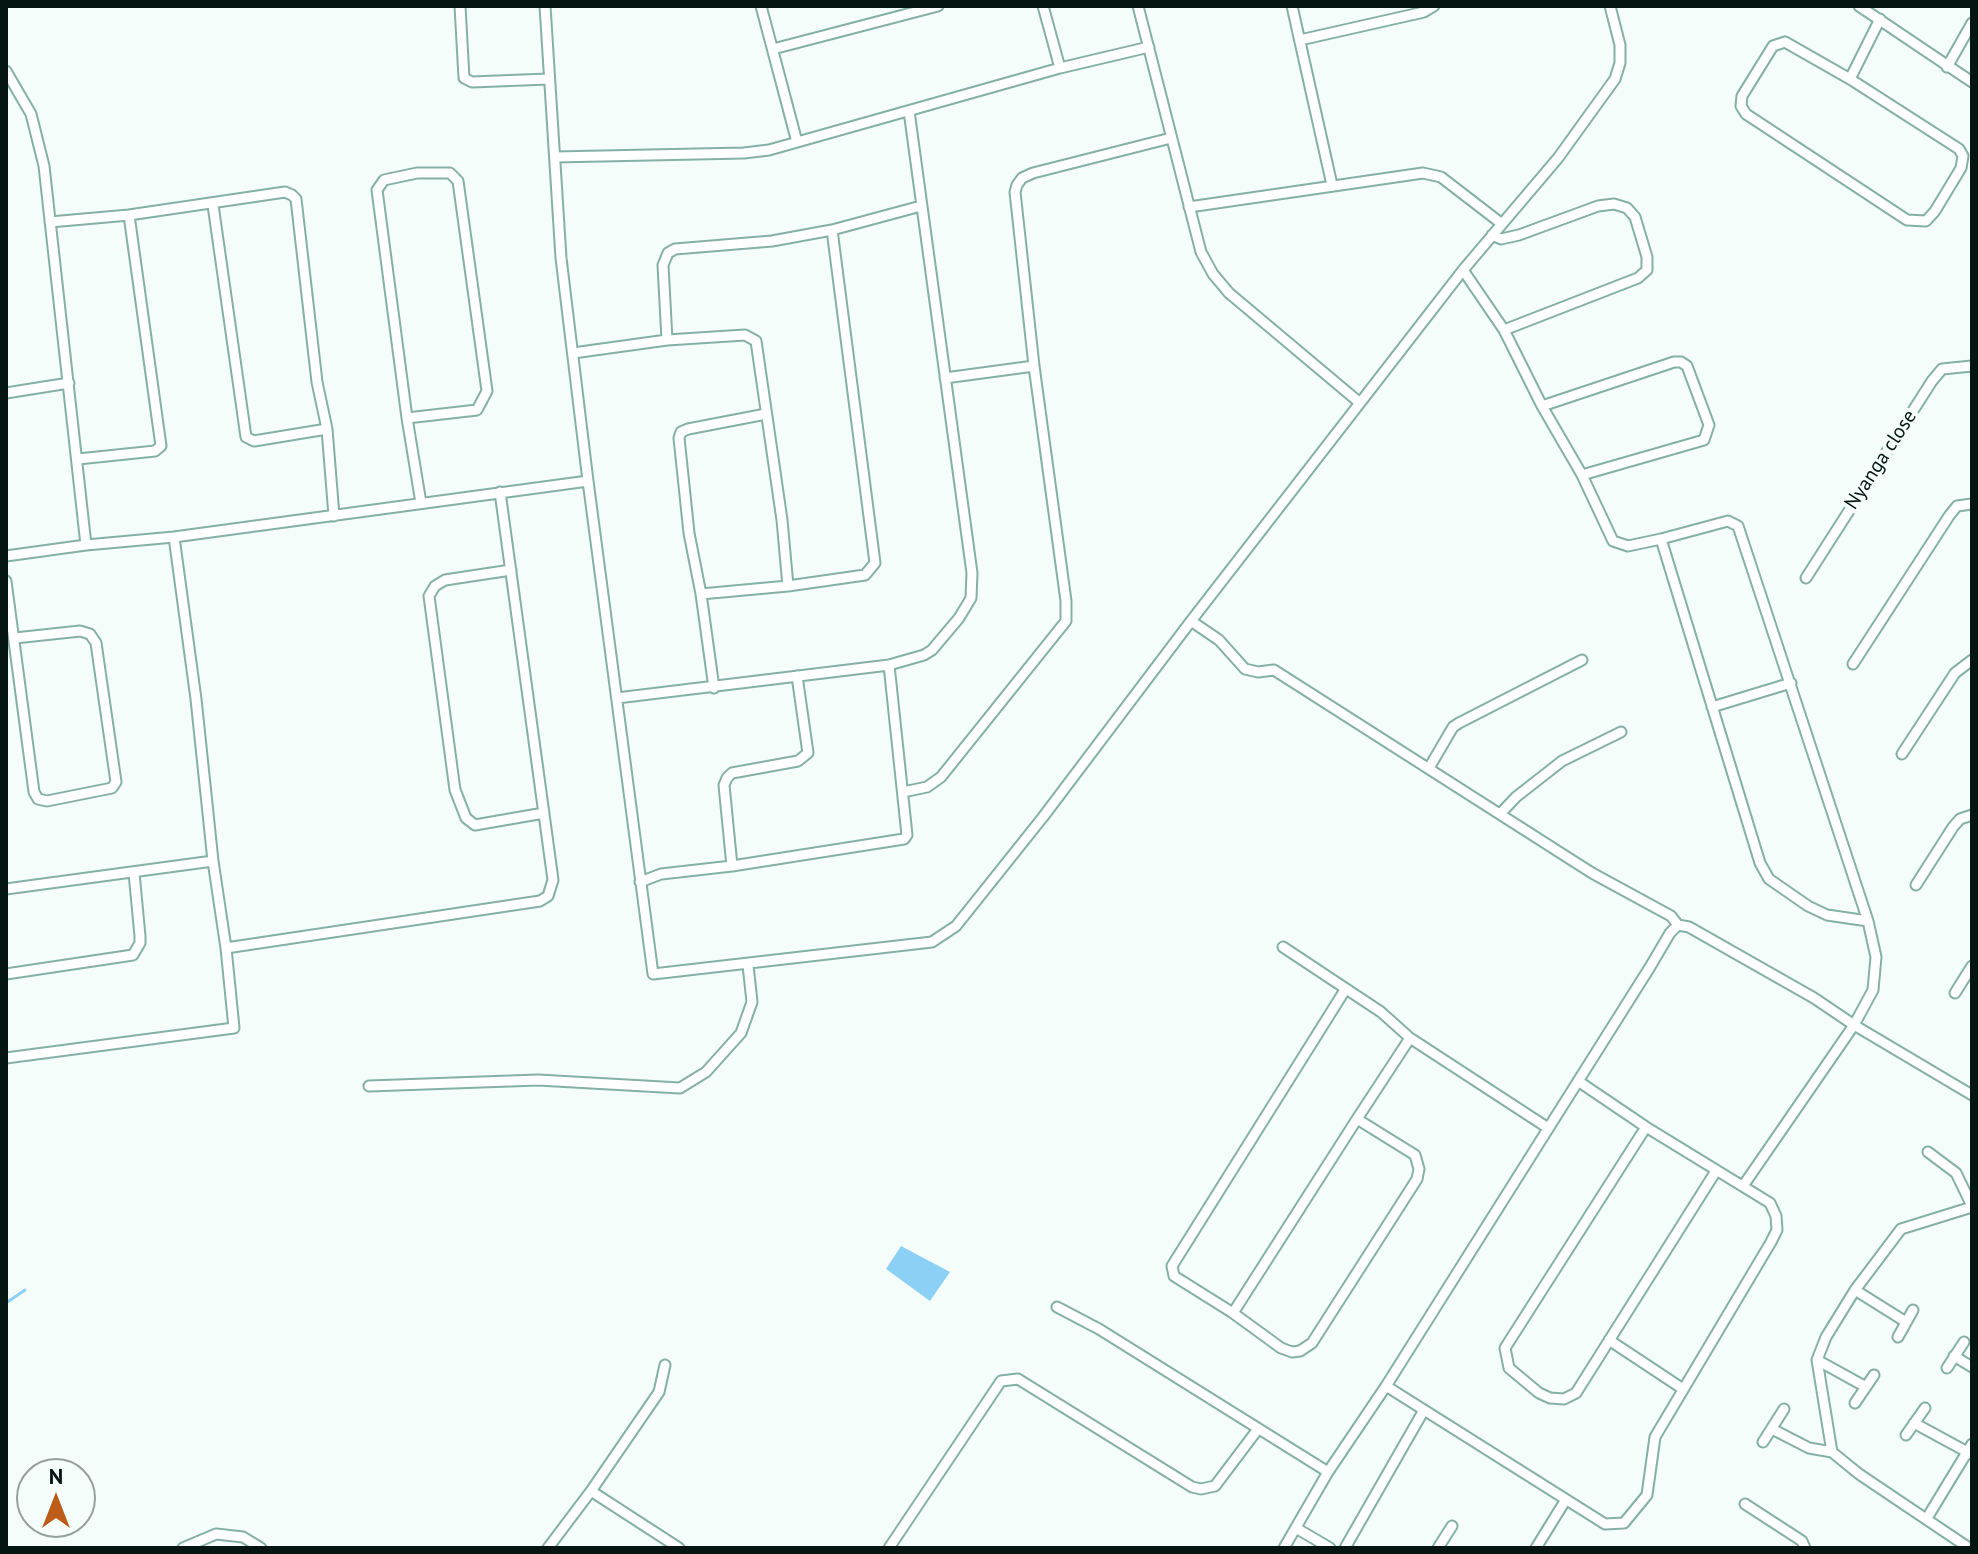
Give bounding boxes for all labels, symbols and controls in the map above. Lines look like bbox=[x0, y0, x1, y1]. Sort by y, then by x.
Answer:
street label: Nyanga close bbox=[1840, 406, 1922, 514]
north arrow bbox=[16, 1458, 96, 1538]
text: N bbox=[49, 1462, 63, 1490]

